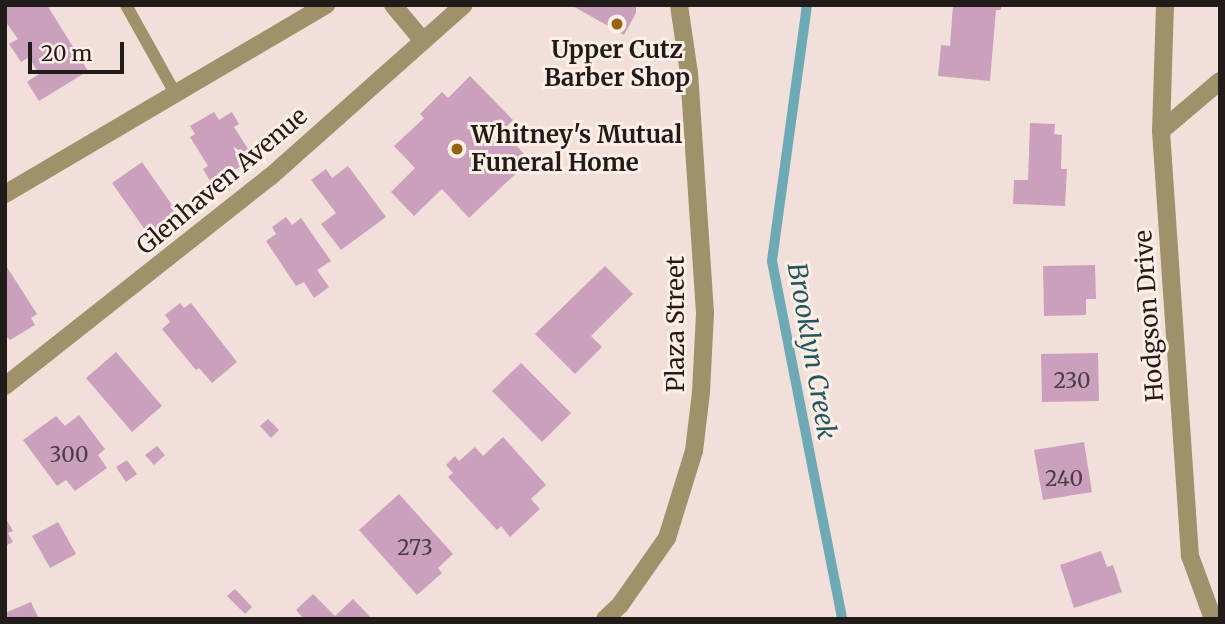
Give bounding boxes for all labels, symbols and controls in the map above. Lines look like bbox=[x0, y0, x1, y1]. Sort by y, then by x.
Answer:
marker: Upper Cutz Barber Shop bbox=[609, 16, 625, 32]
scale bar bbox=[32, 28, 128, 72]
place label: Upper Cutz Barber Shop bbox=[544, 36, 690, 92]
text: 20 m bbox=[41, 40, 92, 67]
street label: Glenhaven Avenue bbox=[131, 101, 313, 261]
place label: Whitney's Mutual Funeral Home bbox=[471, 121, 682, 177]
marker: Whitney's Mutual Funeral Home bbox=[449, 141, 465, 157]
street label: Hodgson Drive bbox=[1129, 229, 1169, 403]
street label: Plaza Street bbox=[662, 256, 690, 392]
water label: Brooklyn Creek bbox=[781, 260, 843, 442]
house number: 230 bbox=[1053, 368, 1091, 394]
house number: 300 bbox=[49, 442, 89, 468]
house number: 240 bbox=[1045, 466, 1083, 492]
house number: 273 bbox=[397, 535, 433, 561]

